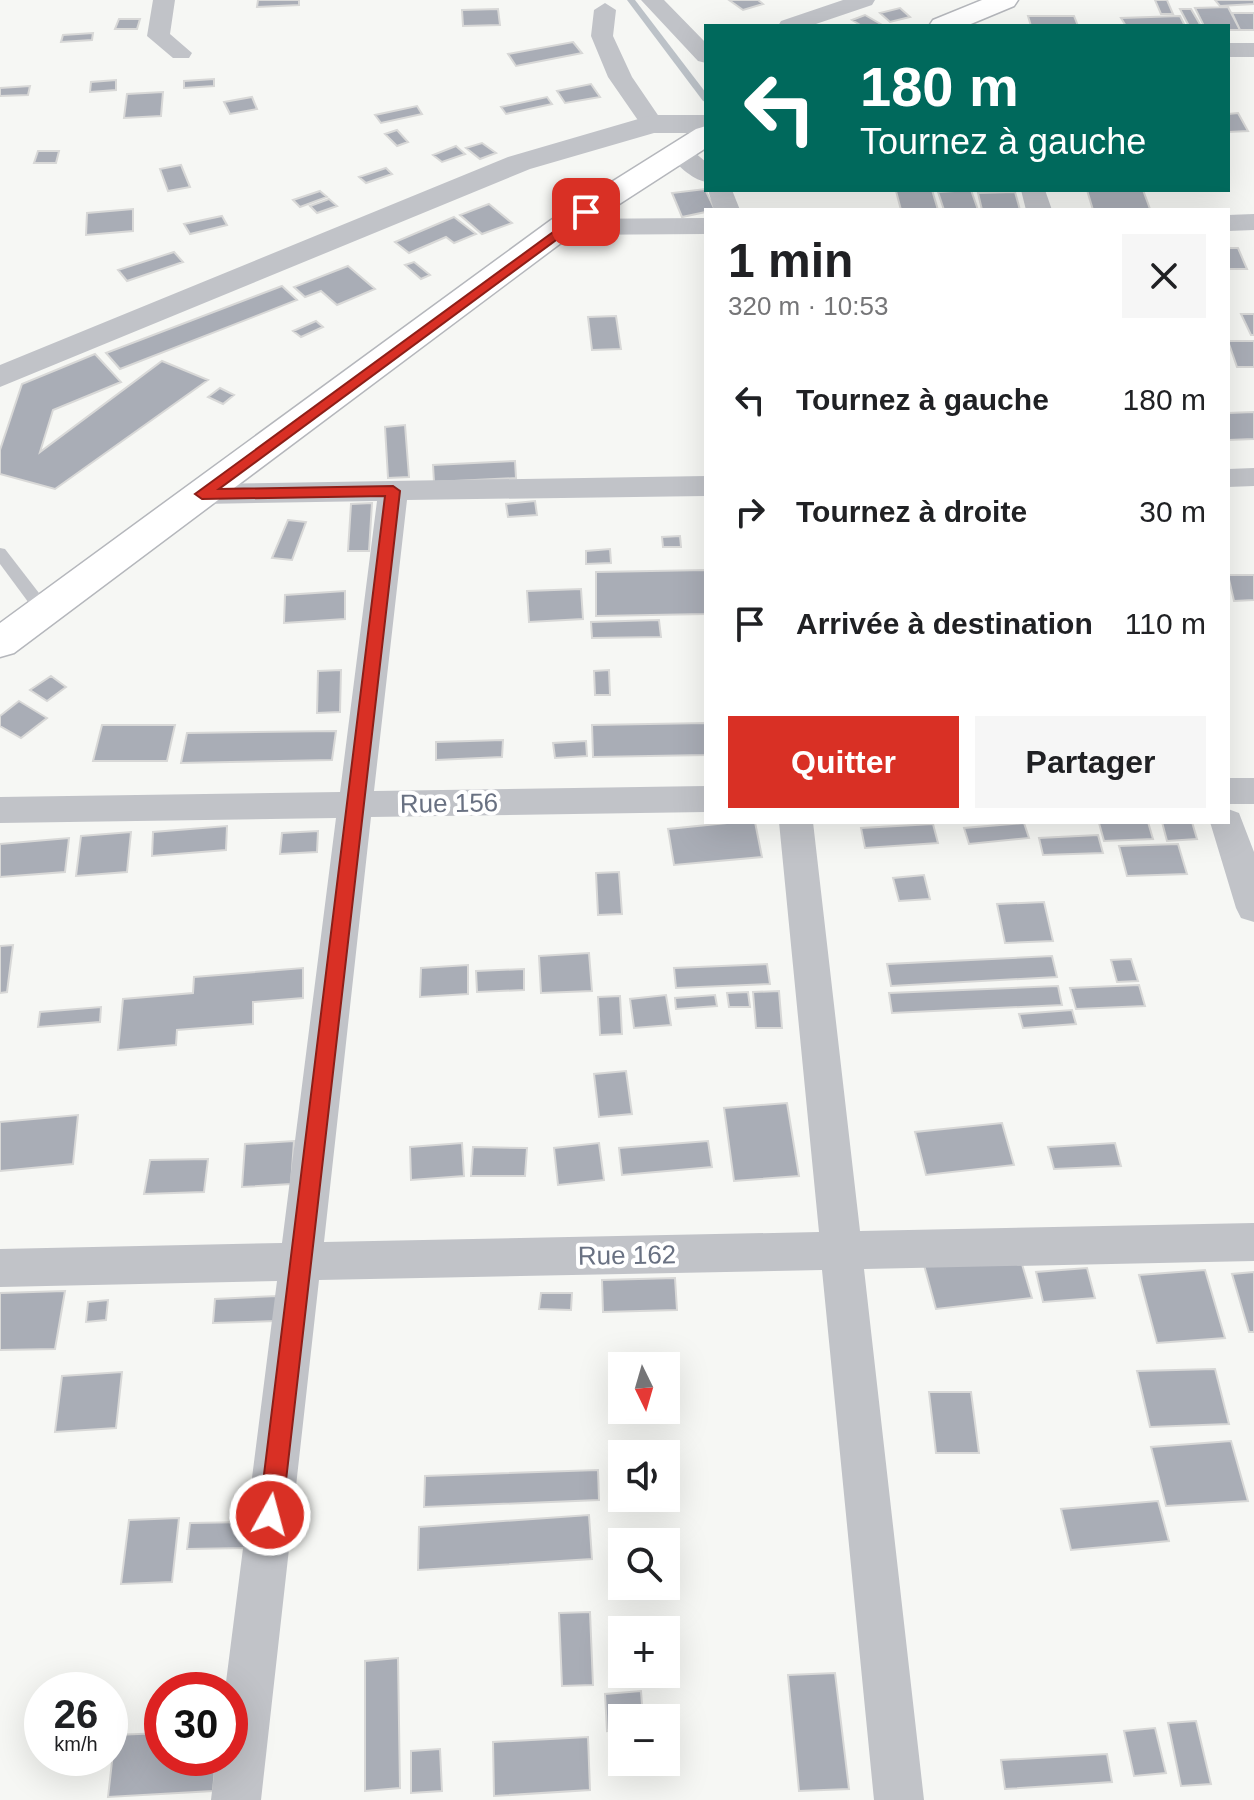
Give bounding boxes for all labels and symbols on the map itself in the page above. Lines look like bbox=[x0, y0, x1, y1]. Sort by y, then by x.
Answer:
pin bbox=[552, 178, 620, 246]
street label: Rue 156 bbox=[400, 787, 498, 819]
street label: Rue 162 bbox=[578, 1239, 676, 1271]
north arrow bbox=[608, 1352, 680, 1424]
position arrow bbox=[228, 1473, 312, 1557]
speed limit sign: 30 bbox=[144, 1672, 248, 1776]

